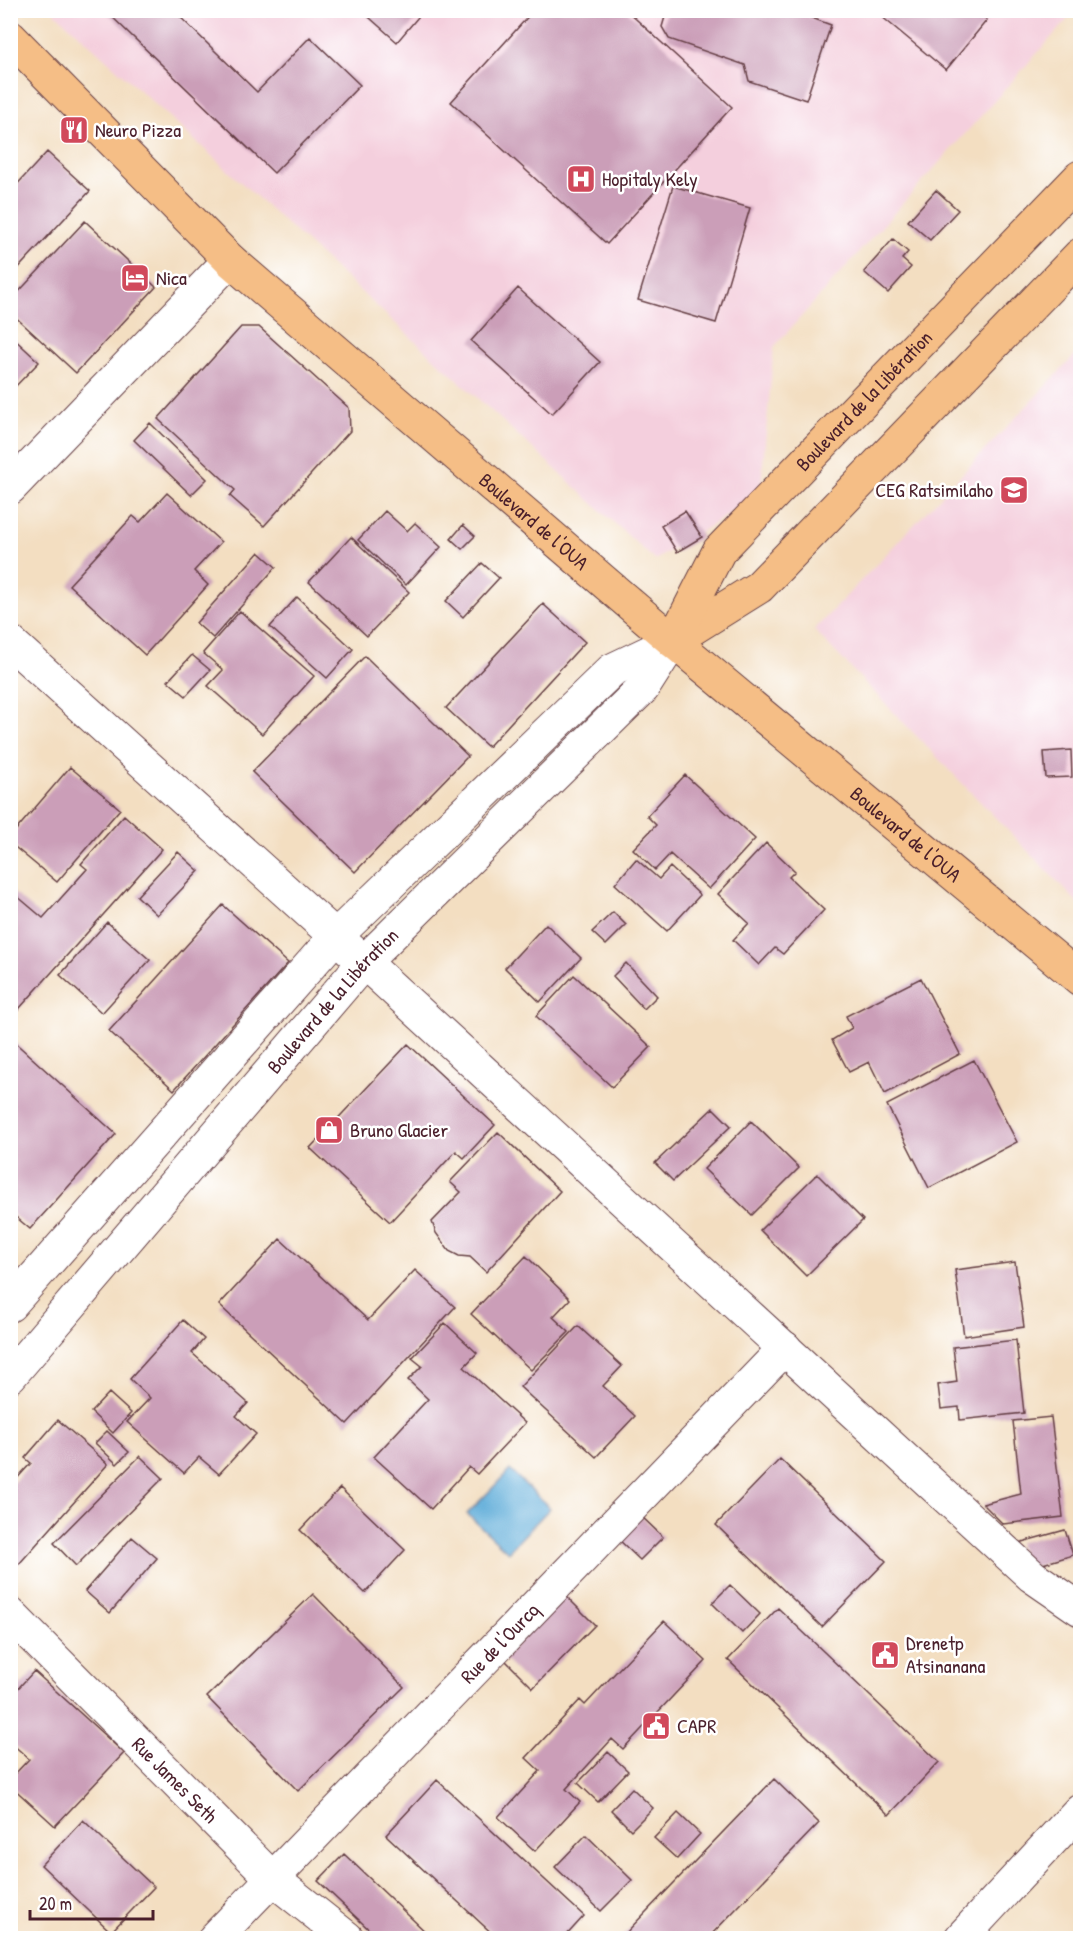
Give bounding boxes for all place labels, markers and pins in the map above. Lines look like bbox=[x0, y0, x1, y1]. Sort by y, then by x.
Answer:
restaurant icon: Neuro Pizza bbox=[58, 114, 90, 146]
place label: Neuro Pizza bbox=[95, 116, 181, 143]
hospital icon: Hopitaly Kely bbox=[565, 163, 597, 195]
place label: Hopitaly Kely bbox=[602, 165, 698, 192]
hotel icon: Nica bbox=[119, 262, 151, 294]
place label: Nica bbox=[156, 264, 187, 291]
school or university icon: CEG Ratsimilaho bbox=[998, 474, 1030, 506]
place label: CEG Ratsimilaho bbox=[875, 476, 993, 503]
shop icon: Bruno Glacier bbox=[313, 1114, 345, 1146]
place label: Bruno Glacier bbox=[350, 1116, 448, 1143]
place label: Drenetp Atsinanana bbox=[906, 1629, 986, 1679]
public building icon: Drenetp Atsinanana bbox=[869, 1639, 901, 1671]
public building icon: CAPR bbox=[640, 1710, 672, 1742]
place label: CAPR bbox=[677, 1712, 716, 1739]

